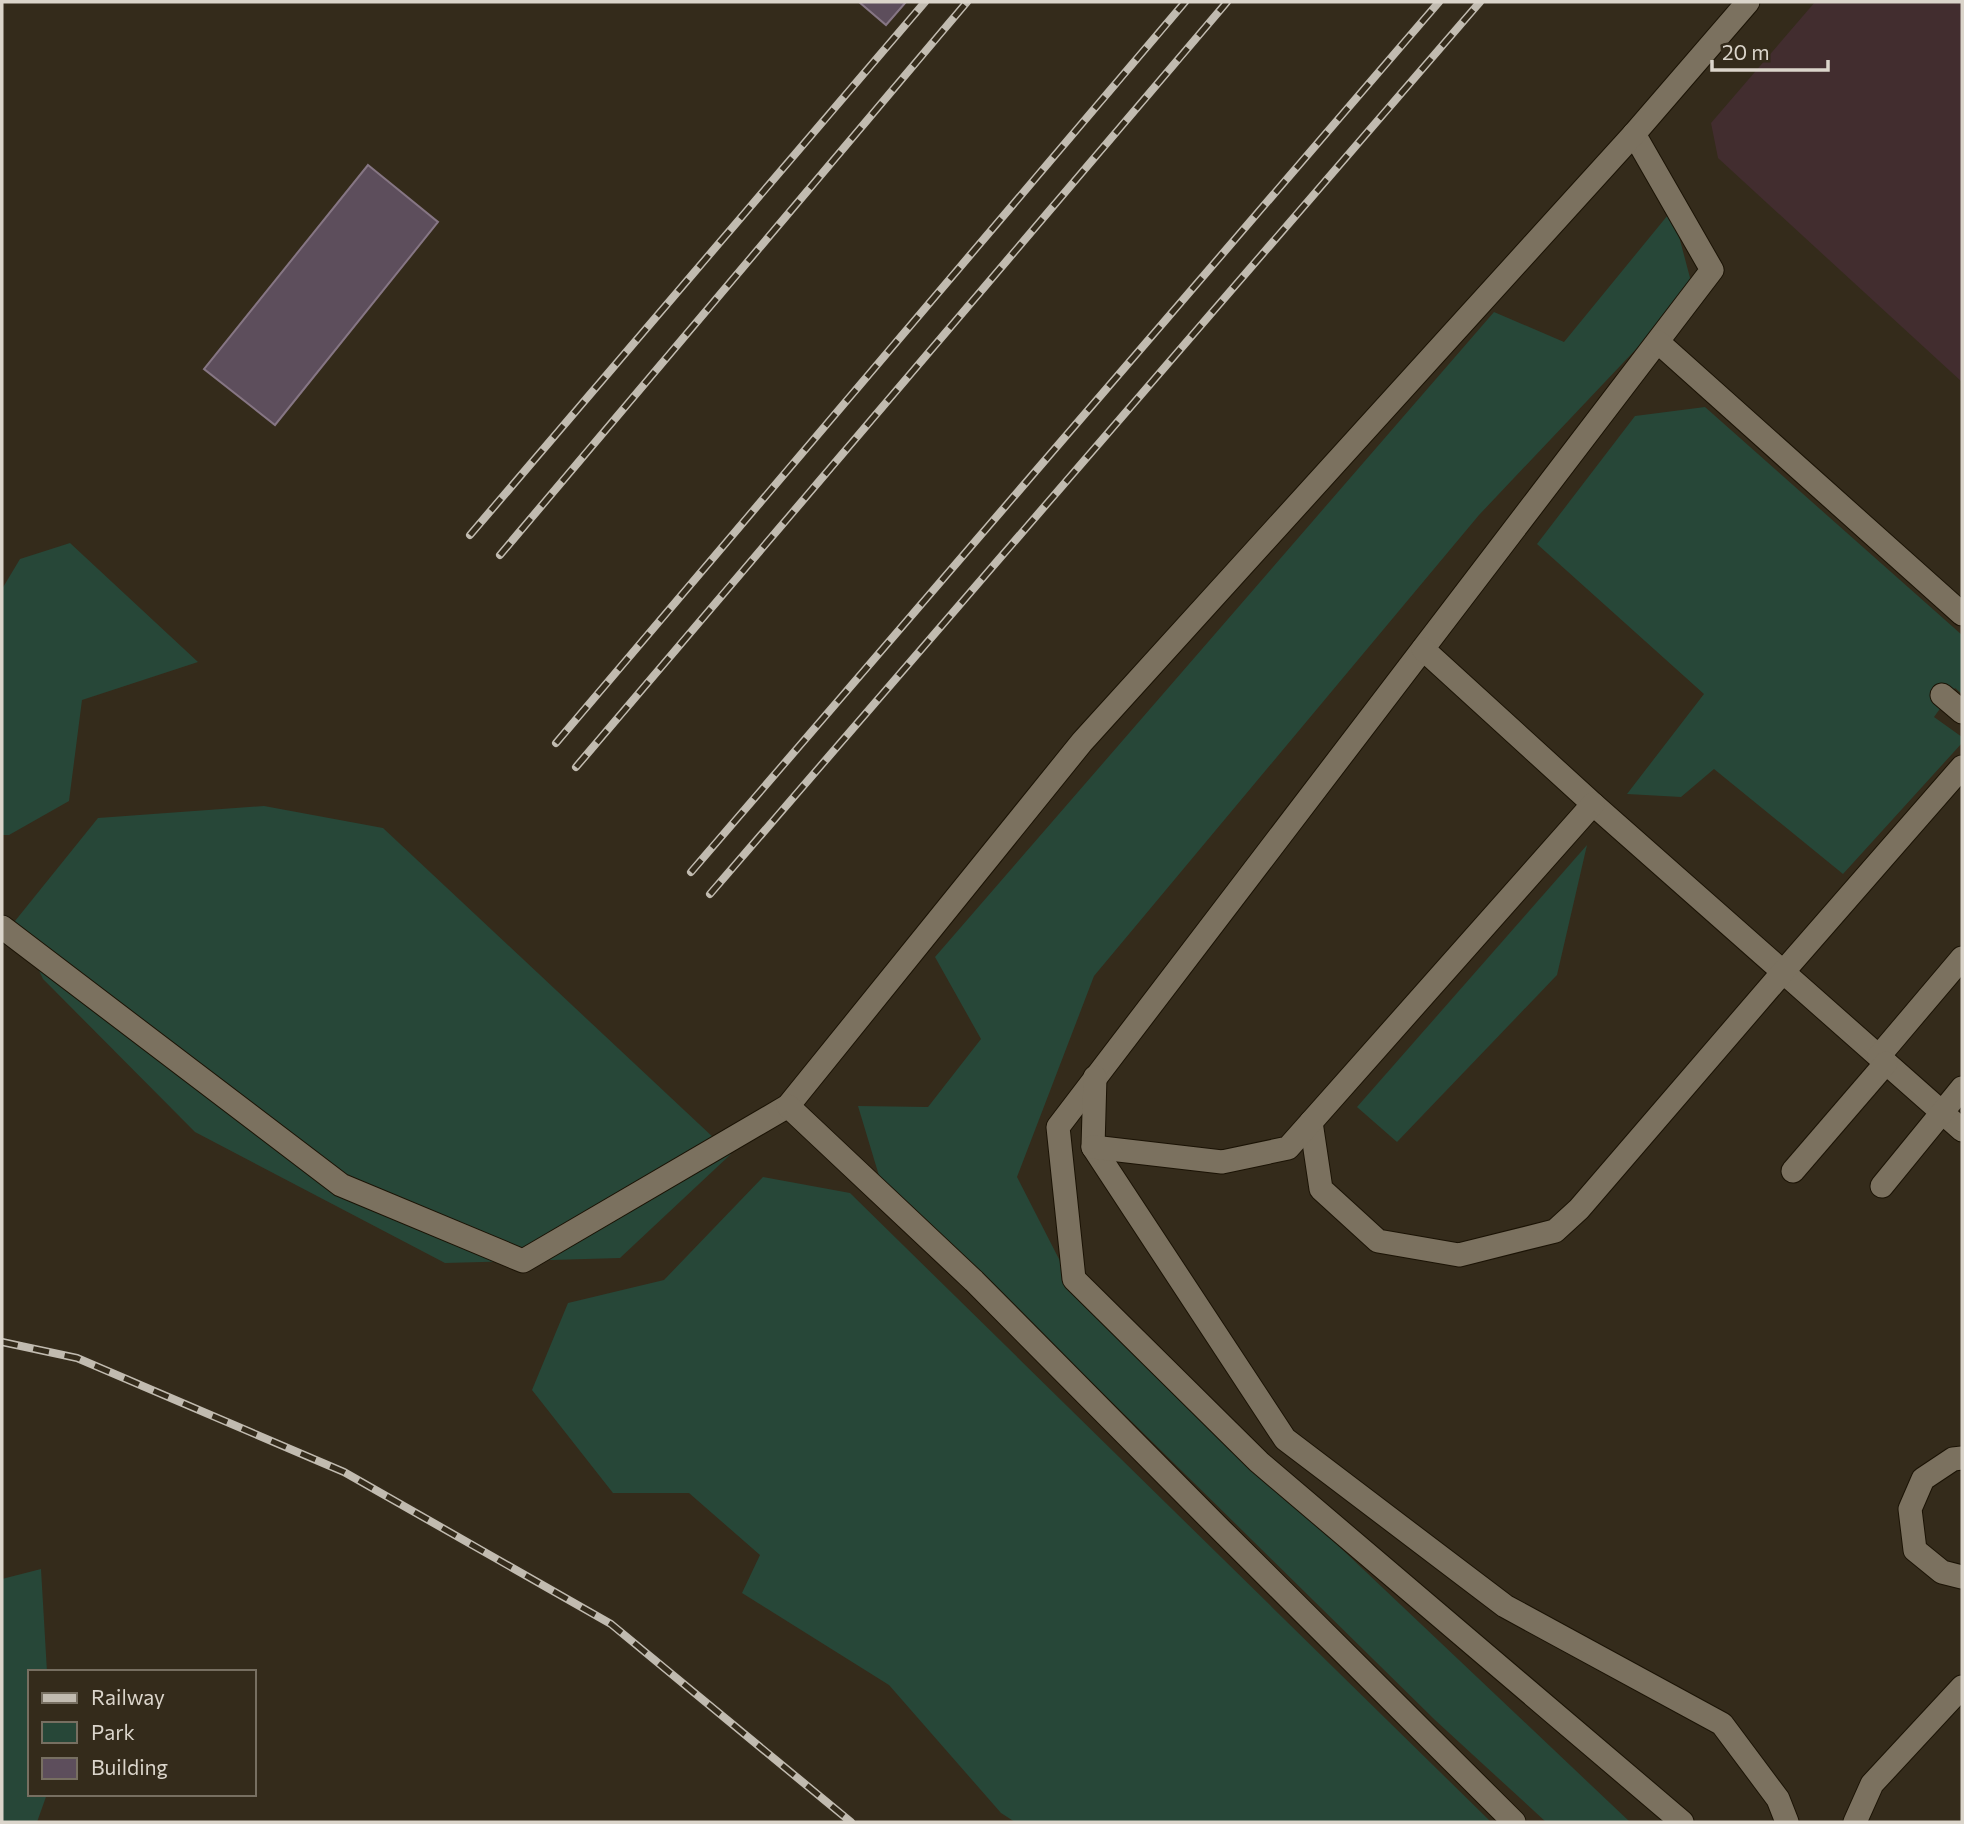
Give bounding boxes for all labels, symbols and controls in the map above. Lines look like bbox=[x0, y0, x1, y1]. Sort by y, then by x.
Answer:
scale bar bbox=[1712, 28, 1828, 72]
text: 20 m bbox=[1722, 39, 1770, 64]
legend bbox=[28, 1670, 256, 1796]
text: Railway bbox=[91, 1684, 165, 1709]
text: Park bbox=[91, 1719, 135, 1744]
text: Building bbox=[91, 1754, 168, 1779]

